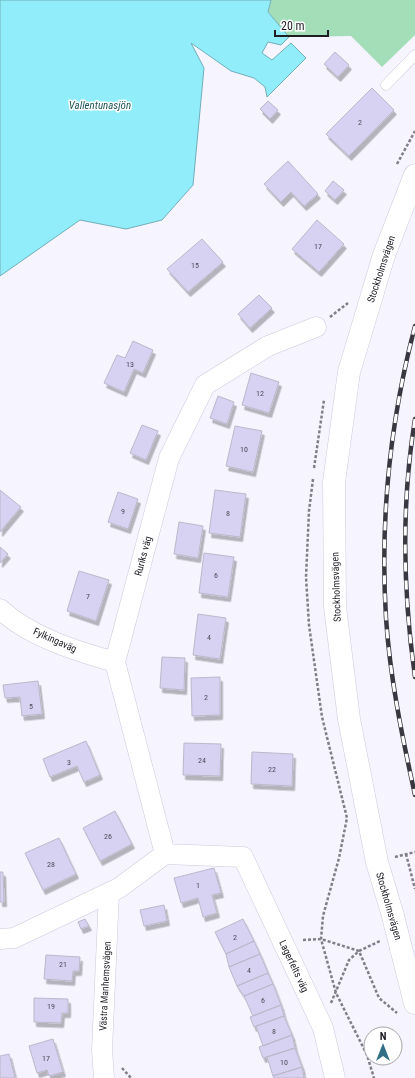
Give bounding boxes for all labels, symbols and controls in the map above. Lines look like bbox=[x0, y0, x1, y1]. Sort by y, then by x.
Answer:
scale bar bbox=[275, 12, 328, 38]
text: 20 m bbox=[281, 19, 305, 33]
water label: Vallentunasjön bbox=[69, 99, 131, 112]
house number: 2 bbox=[358, 118, 362, 127]
street label: Stockholmsvägen bbox=[365, 234, 397, 304]
house number: 17 bbox=[314, 242, 322, 251]
house number: 15 bbox=[191, 261, 199, 270]
house number: 13 bbox=[126, 360, 134, 369]
house number: 12 bbox=[256, 389, 264, 398]
house number: 10 bbox=[240, 445, 248, 454]
house number: 9 bbox=[121, 507, 125, 516]
house number: 8 bbox=[226, 509, 230, 518]
street label: Ruriks väg bbox=[132, 535, 154, 577]
street label: Stockholmsvägen bbox=[329, 552, 343, 622]
house number: 6 bbox=[214, 571, 218, 580]
house number: 7 bbox=[86, 592, 90, 601]
street label: Fylkingaväg bbox=[32, 626, 78, 654]
house number: 4 bbox=[207, 633, 211, 642]
house number: 2 bbox=[204, 693, 208, 702]
house number: 5 bbox=[29, 702, 33, 711]
house number: 24 bbox=[198, 756, 206, 765]
house number: 3 bbox=[67, 758, 71, 767]
house number: 22 bbox=[268, 765, 276, 774]
house number: 26 bbox=[104, 832, 112, 841]
house number: 28 bbox=[47, 860, 55, 869]
street label: Stockholmsvägen bbox=[374, 871, 404, 941]
house number: 1 bbox=[196, 881, 200, 890]
house number: 2 bbox=[233, 933, 237, 942]
street label: Lagerfelts väg bbox=[277, 938, 311, 994]
street label: Västra Manhemsvägen bbox=[97, 941, 113, 1031]
house number: 21 bbox=[59, 960, 67, 969]
house number: 4 bbox=[247, 966, 251, 975]
house number: 6 bbox=[261, 996, 265, 1005]
house number: 19 bbox=[47, 1002, 55, 1011]
north arrow bbox=[363, 1026, 403, 1066]
house number: 8 bbox=[272, 1027, 276, 1036]
text: N bbox=[380, 1030, 387, 1043]
house number: 17 bbox=[42, 1054, 50, 1063]
house number: 10 bbox=[280, 1058, 288, 1067]

